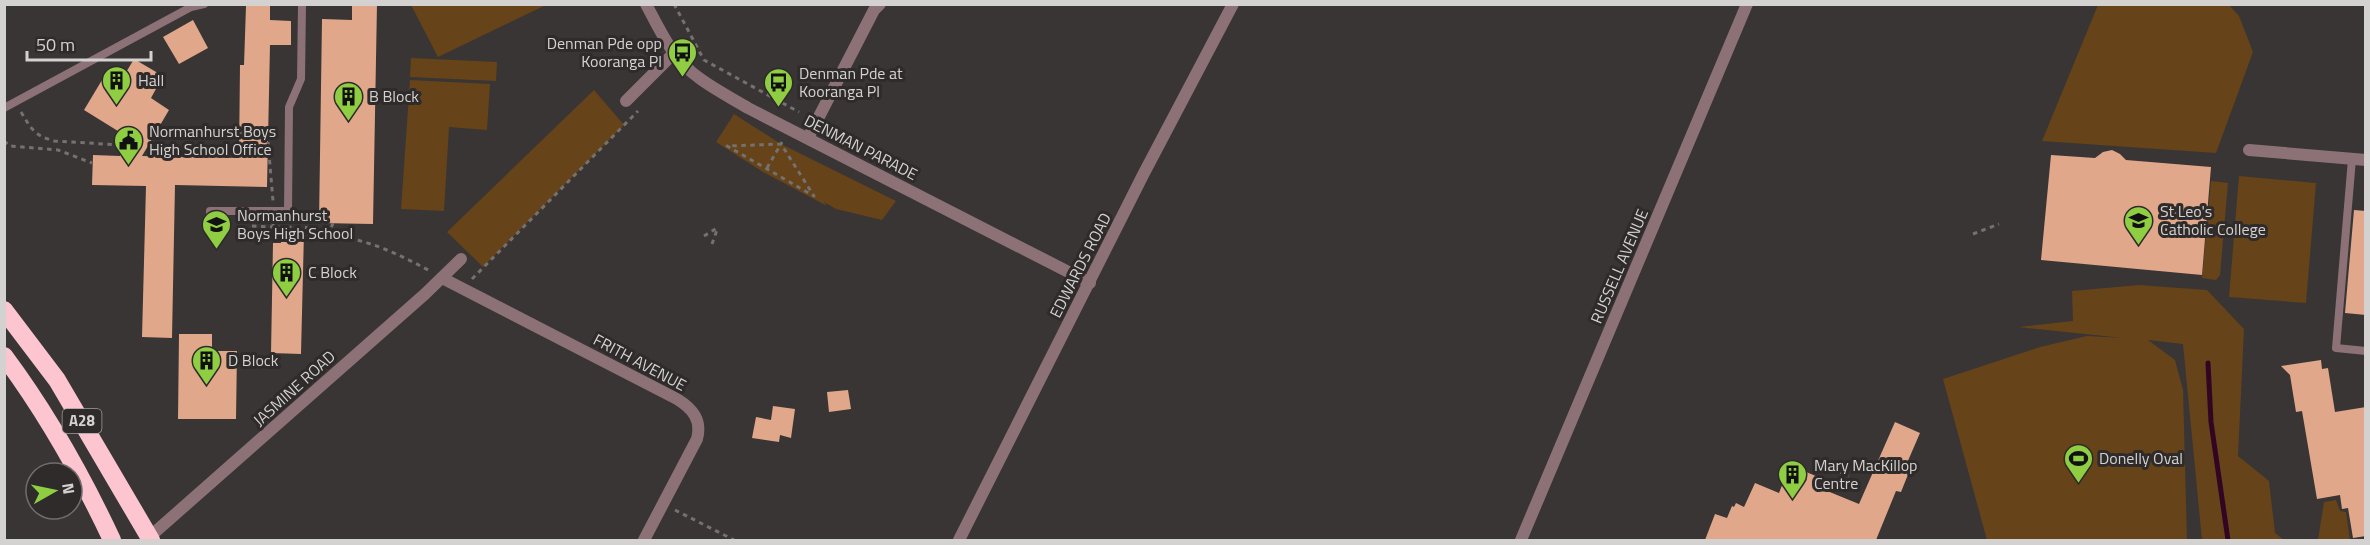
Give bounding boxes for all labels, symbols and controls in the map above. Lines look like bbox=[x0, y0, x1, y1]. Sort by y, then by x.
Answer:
scale bar bbox=[27, 24, 152, 62]
text: 50 m bbox=[36, 31, 75, 58]
place label: Denman Pde opp Kooranga Pl bbox=[547, 31, 662, 73]
bus stop icon: Denman Pde opp Kooranga Pl bbox=[667, 36, 699, 78]
place label: Denman Pde at Kooranga Pl bbox=[799, 61, 903, 103]
building icon: Hall bbox=[101, 64, 133, 106]
bus stop icon: Denman Pde at Kooranga Pl bbox=[762, 66, 794, 108]
place label: Hall bbox=[138, 68, 164, 92]
building icon: B Block bbox=[332, 80, 364, 122]
place label: B Block bbox=[369, 84, 419, 108]
street label: DENMAN PARADE bbox=[800, 108, 922, 186]
place label: Normanhurst Boys High School Office bbox=[149, 119, 276, 161]
public building icon: Normanhurst Boys High School Office bbox=[112, 124, 144, 166]
place label: St Leo's Catholic College bbox=[2160, 199, 2266, 241]
place label: Normanhurst Boys High School bbox=[237, 203, 353, 245]
school or university icon: St Leo's Catholic College bbox=[2123, 204, 2155, 246]
street label: RUSSELL AVENUE bbox=[1584, 205, 1654, 327]
school or university icon: Normanhurst Boys High School bbox=[200, 208, 232, 250]
street label: EDWARDS ROAD bbox=[1043, 208, 1117, 322]
building icon: C Block bbox=[271, 256, 303, 298]
place label: C Block bbox=[308, 260, 357, 284]
street label: FRITH AVENUE bbox=[589, 327, 691, 397]
building icon: D Block bbox=[191, 344, 223, 386]
street label: JASMINE ROAD bbox=[248, 344, 340, 432]
place label: D Block bbox=[228, 348, 279, 372]
road number: A28 bbox=[62, 409, 101, 433]
sports icon: Donelly Oval bbox=[2062, 442, 2094, 484]
place label: Donelly Oval bbox=[2099, 446, 2183, 470]
place label: Mary MacKillop Centre bbox=[1814, 453, 1918, 495]
building icon: Mary MacKillop Centre bbox=[1777, 458, 1809, 500]
north arrow bbox=[24, 461, 84, 521]
text: N bbox=[56, 481, 82, 496]

